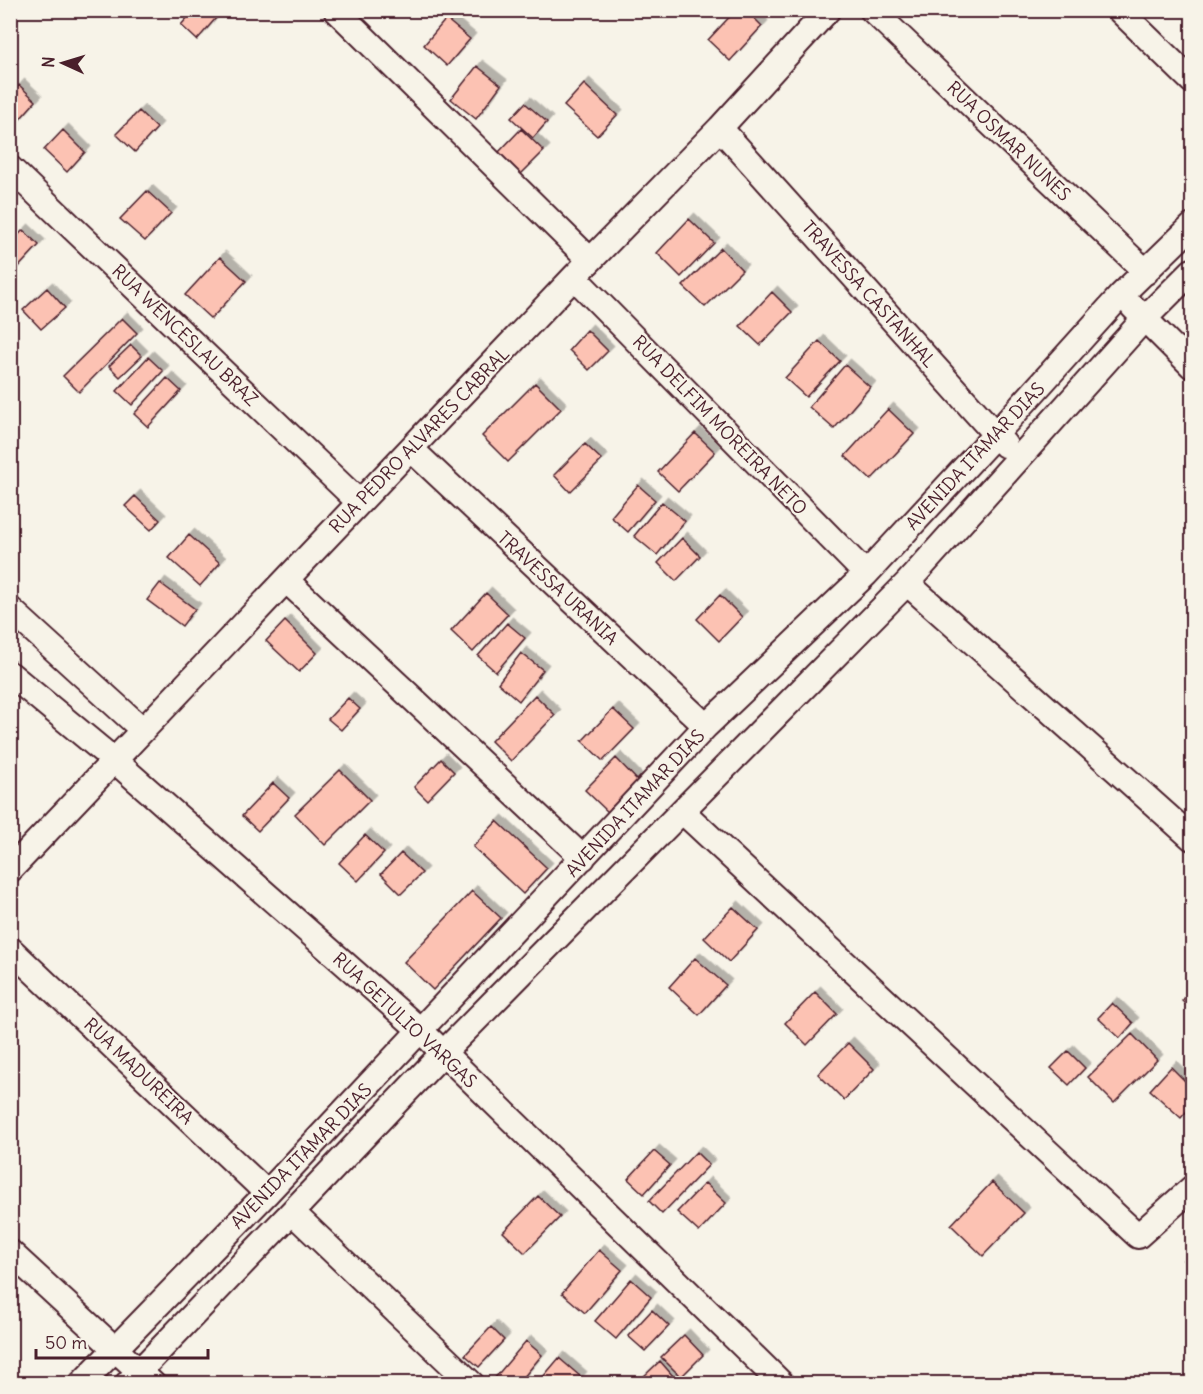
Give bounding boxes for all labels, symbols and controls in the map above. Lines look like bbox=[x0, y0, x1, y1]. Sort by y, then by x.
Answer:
north arrow bbox=[33, 33, 93, 93]
text: N bbox=[38, 56, 58, 68]
street label: RUA OSMAR NUNES bbox=[942, 76, 1076, 206]
street label: TRAVESSA CASTANHAL bbox=[797, 216, 941, 372]
street label: RUA WENCESLAU BRAZ bbox=[107, 259, 263, 411]
street label: RUA DELFIM MOREIRA NETO bbox=[628, 330, 812, 520]
street label: RUA PEDRO ALVARES CABRAL bbox=[324, 342, 514, 538]
street label: AVENIDA ITAMAR DIAS bbox=[901, 377, 1049, 535]
street label: TRAVESSA URANIA bbox=[493, 526, 623, 650]
street label: AVENIDA ITAMAR DIAS bbox=[561, 724, 709, 882]
street label: RUA GETULIO VARGAS bbox=[328, 947, 482, 1093]
street label: RUA MADUREIRA bbox=[79, 1013, 199, 1129]
street label: AVENIDA ITAMAR DIAS bbox=[226, 1078, 376, 1234]
scale bar bbox=[36, 1322, 208, 1360]
text: 50 m bbox=[45, 1331, 87, 1354]

